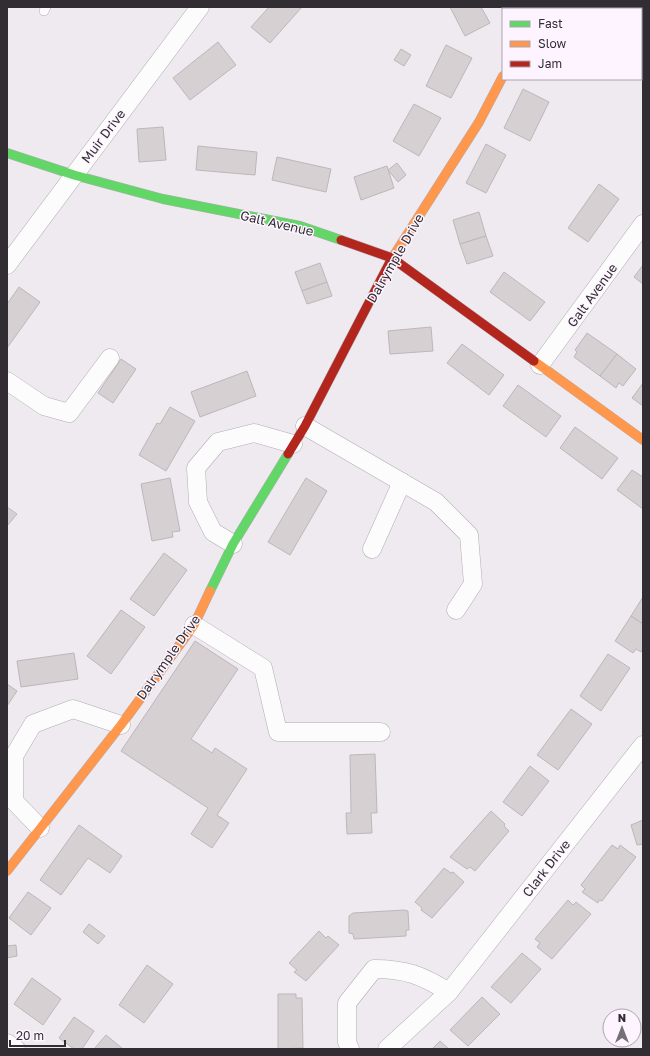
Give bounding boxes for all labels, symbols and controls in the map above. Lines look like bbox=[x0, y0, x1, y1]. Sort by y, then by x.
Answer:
legend bbox=[502, 8, 642, 80]
text: Fast bbox=[538, 16, 563, 31]
text: Slow bbox=[538, 36, 566, 51]
text: Jam bbox=[538, 56, 562, 71]
street label: Muir Drive bbox=[78, 106, 128, 166]
street label: Galt Avenue bbox=[239, 207, 315, 239]
street label: Dalrymple Drive bbox=[363, 211, 427, 305]
street label: Galt Avenue bbox=[564, 260, 620, 330]
street label: Dalrymple Drive bbox=[133, 611, 203, 703]
street label: Clark Drive bbox=[519, 836, 573, 900]
north arrow bbox=[602, 1008, 642, 1048]
text: N bbox=[618, 1011, 626, 1024]
scale bar bbox=[10, 1022, 65, 1048]
text: 20 m bbox=[16, 1028, 44, 1043]

